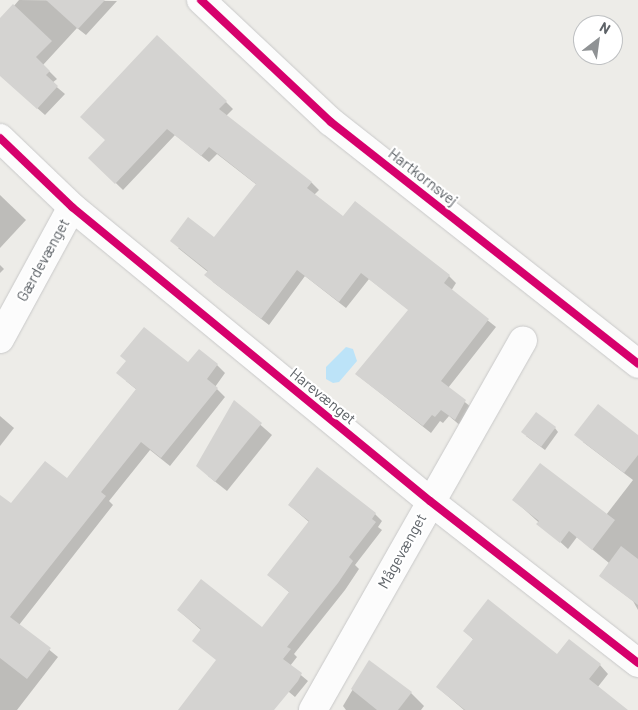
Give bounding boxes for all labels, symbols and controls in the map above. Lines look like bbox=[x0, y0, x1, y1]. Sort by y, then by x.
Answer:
north arrow bbox=[573, 15, 623, 65]
text: N bbox=[597, 18, 614, 37]
street label: Hartkornsvej bbox=[385, 144, 461, 210]
street label: Gærdevænget bbox=[13, 215, 73, 305]
street label: Harevænget bbox=[286, 364, 360, 428]
street label: Mågevænget bbox=[374, 510, 430, 592]

